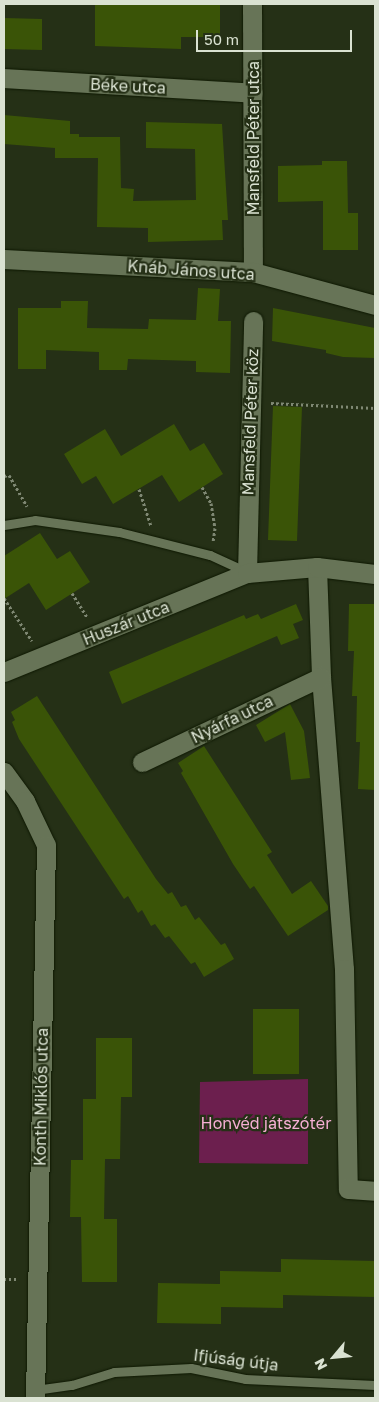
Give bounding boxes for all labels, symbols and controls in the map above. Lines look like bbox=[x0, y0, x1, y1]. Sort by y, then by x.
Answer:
scale bar bbox=[199, 20, 355, 52]
text: 50 m bbox=[204, 30, 239, 48]
street label: Mansfeld Péter utca bbox=[243, 61, 263, 215]
street label: Béke utca bbox=[90, 74, 166, 98]
street label: Knáb János utca bbox=[127, 256, 255, 284]
street label: Mansfeld Péter köz bbox=[238, 348, 262, 496]
street label: Huszár utca bbox=[80, 597, 172, 649]
street label: Nyárfa utca bbox=[188, 691, 276, 747]
street label: Konth Miklós utca bbox=[30, 1028, 52, 1166]
park label: Honvéd játszótér bbox=[201, 1113, 331, 1133]
north arrow bbox=[309, 1332, 359, 1382]
street label: Ifjúság útja bbox=[192, 1345, 280, 1375]
text: N bbox=[310, 1356, 330, 1373]

